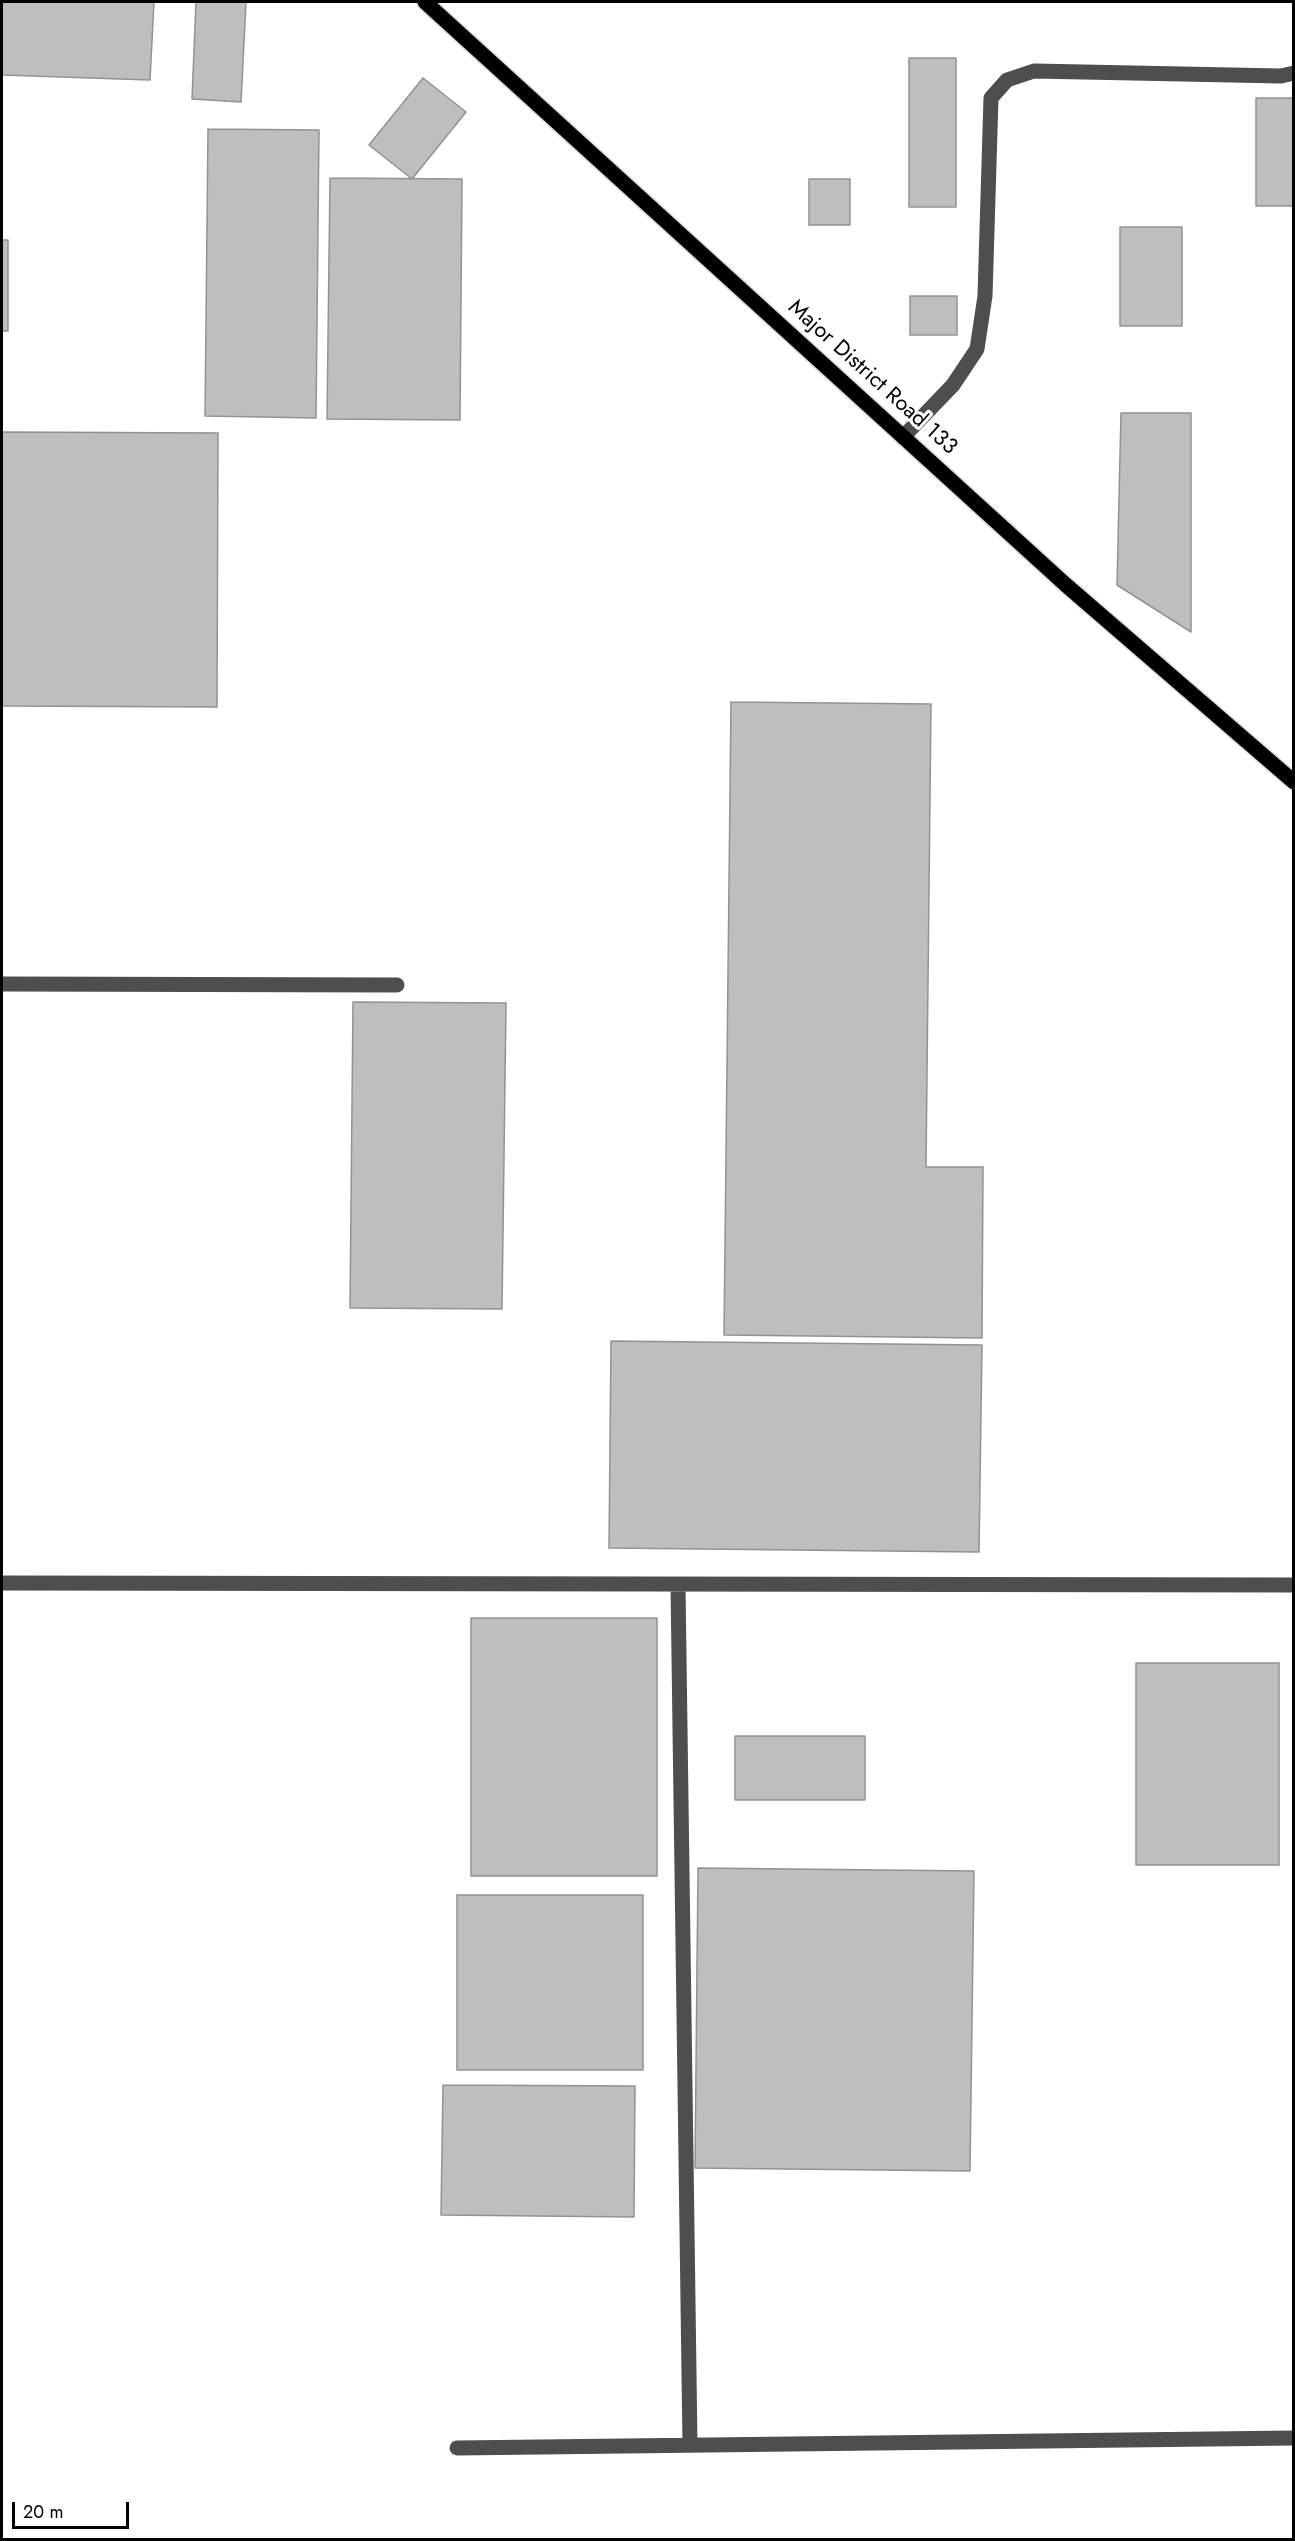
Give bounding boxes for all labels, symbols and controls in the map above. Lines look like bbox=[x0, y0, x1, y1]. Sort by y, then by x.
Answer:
street label: Major District Road 133 bbox=[782, 295, 962, 461]
scale bar bbox=[15, 2490, 132, 2528]
text: 20 m bbox=[23, 2499, 63, 2525]

